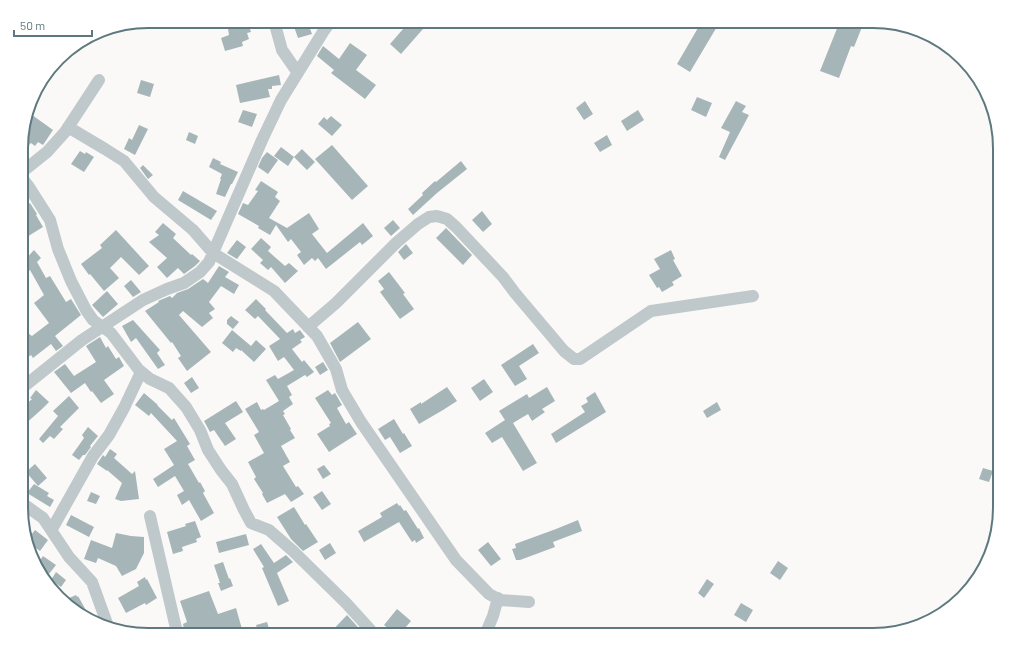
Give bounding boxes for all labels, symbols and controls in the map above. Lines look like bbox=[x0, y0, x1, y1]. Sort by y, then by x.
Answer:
scale bar bbox=[14, 12, 92, 38]
text: 50 m bbox=[20, 18, 45, 32]

